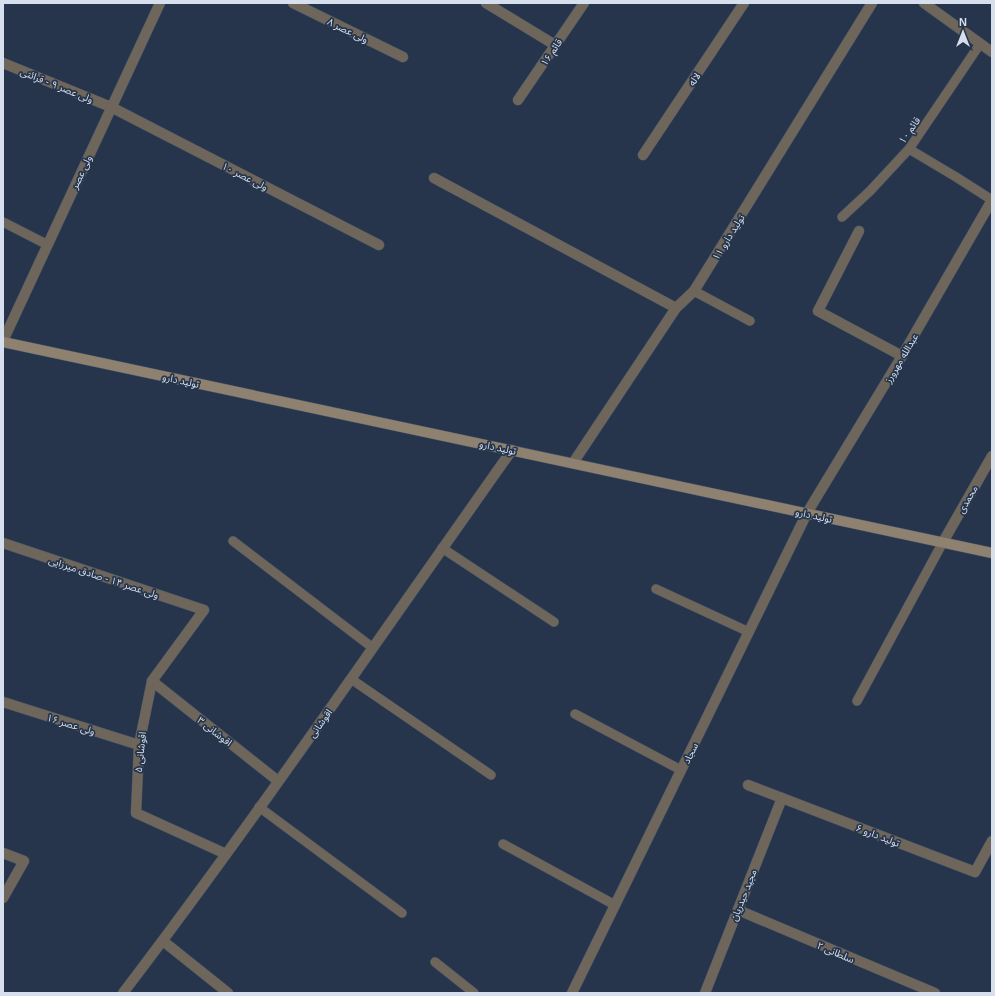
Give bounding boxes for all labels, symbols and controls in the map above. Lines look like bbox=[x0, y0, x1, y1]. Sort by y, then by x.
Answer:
north arrow bbox=[943, 12, 983, 52]
street label: ولی عصر ۸ bbox=[325, 16, 370, 46]
text: N bbox=[959, 16, 967, 28]
street label: قائم ۱۶ bbox=[538, 36, 566, 69]
street label: ولی عصر ۹ - قرائتی bbox=[18, 66, 95, 106]
street label: لاله bbox=[686, 71, 703, 88]
street label: قائم ۱۰ bbox=[896, 114, 924, 147]
street label: ولی عصر bbox=[69, 154, 95, 192]
street label: ولی عصر ۱۰ bbox=[220, 160, 270, 194]
street label: تولید دارو ۱۱ bbox=[710, 212, 748, 263]
street label: عبدالله مهرورز bbox=[882, 332, 921, 386]
street label: تولید دارو bbox=[161, 371, 200, 391]
street label: تولید دارو bbox=[478, 438, 517, 458]
street label: محمدی bbox=[955, 483, 980, 515]
street label: تولید دارو bbox=[794, 506, 833, 526]
street label: ولی عصر ۱۴ - صادق میرزایی bbox=[47, 554, 160, 601]
street label: اقوشانی bbox=[306, 707, 335, 740]
street label: ولی عصر ۱۶ bbox=[45, 712, 96, 738]
street label: اقوشانی ۳ bbox=[195, 714, 234, 749]
street label: اقوشانی ۵ bbox=[133, 731, 149, 773]
street label: سجاد bbox=[681, 741, 700, 765]
street label: تولید دارو ۶ bbox=[854, 822, 901, 850]
street label: مجید حیدریان bbox=[728, 868, 760, 923]
street label: ۲ سلطانی bbox=[816, 940, 856, 965]

